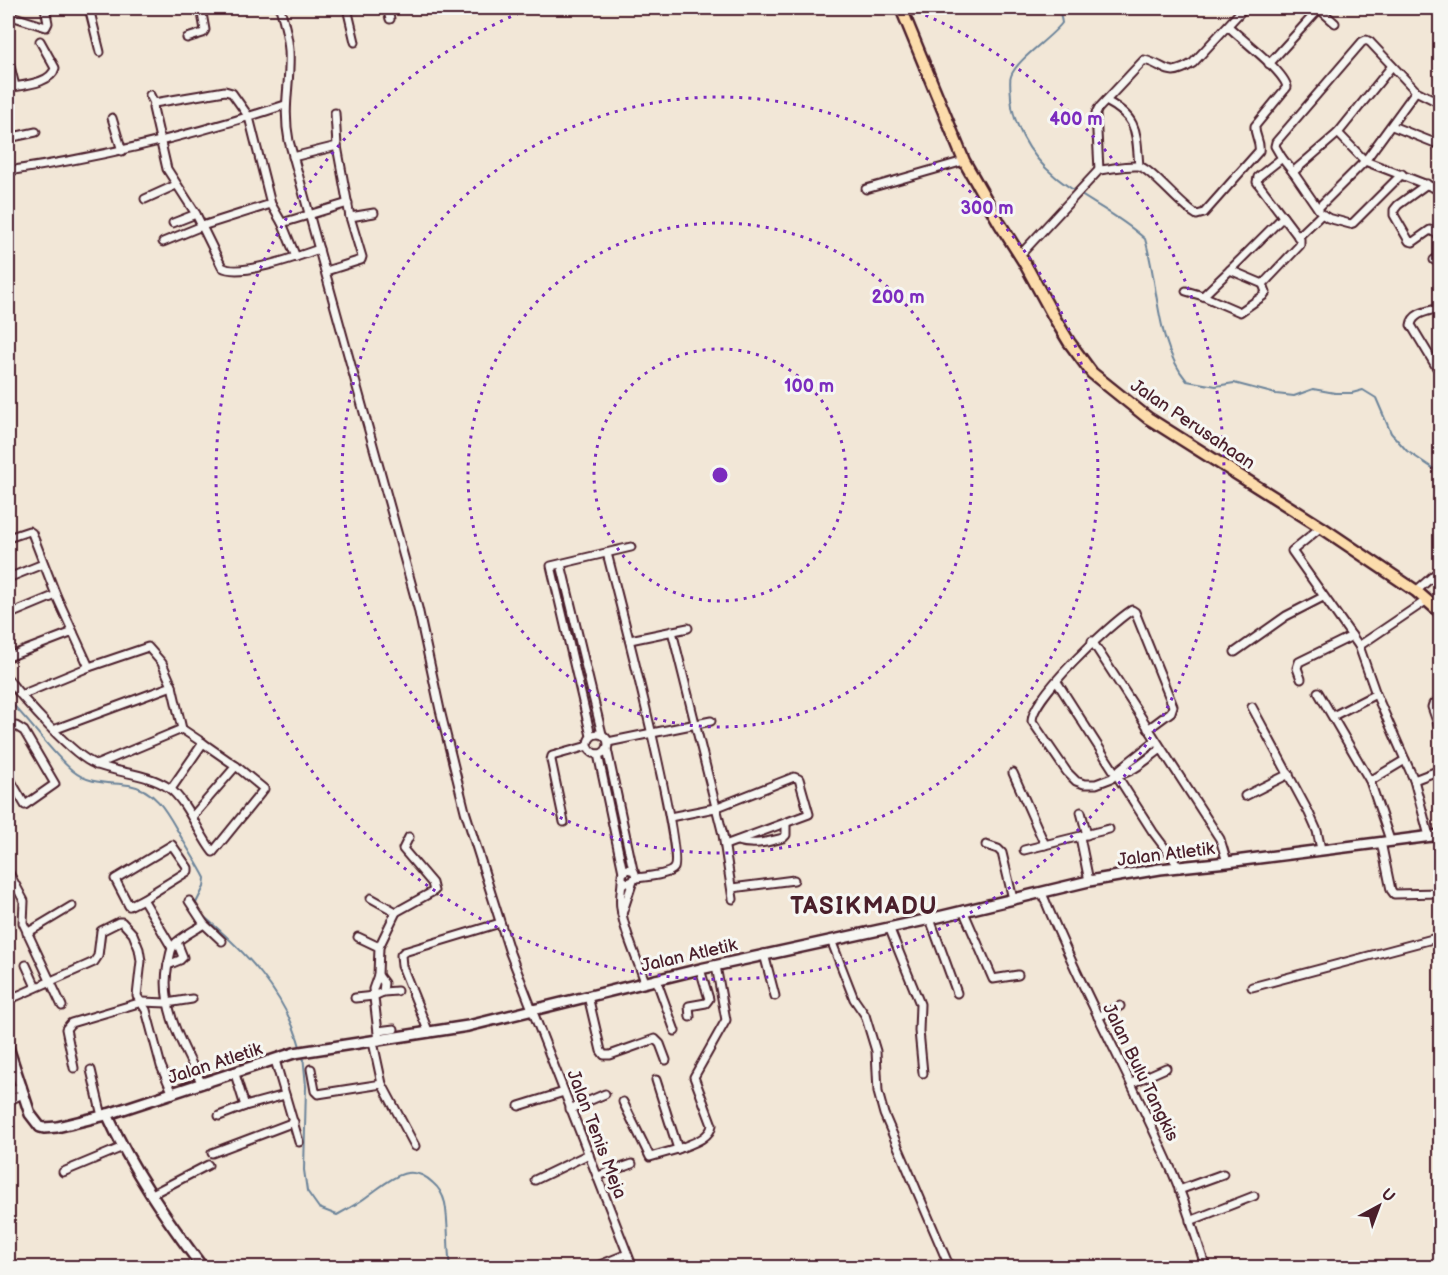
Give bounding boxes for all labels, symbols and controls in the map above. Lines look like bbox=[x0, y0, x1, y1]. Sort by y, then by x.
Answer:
text: 400 m bbox=[1049, 109, 1103, 130]
text: 300 m bbox=[960, 198, 1014, 219]
text: 200 m bbox=[871, 287, 925, 308]
street label: Jalan Perusahaan bbox=[1126, 375, 1259, 474]
text: 100 m bbox=[784, 376, 834, 397]
centre of rings bbox=[710, 465, 730, 485]
street label: Jalan Atletik bbox=[1116, 838, 1216, 871]
district label: TASIKMADU bbox=[790, 892, 938, 921]
street label: Jalan Atletik bbox=[639, 934, 739, 977]
street label: Jalan Bulu Tangkis bbox=[1098, 1000, 1183, 1145]
street label: Jalan Atletik bbox=[165, 1038, 265, 1089]
street label: Jalan Tenis Meja bbox=[562, 1067, 631, 1202]
north arrow bbox=[1349, 1176, 1409, 1236]
text: U bbox=[1377, 1185, 1398, 1207]

